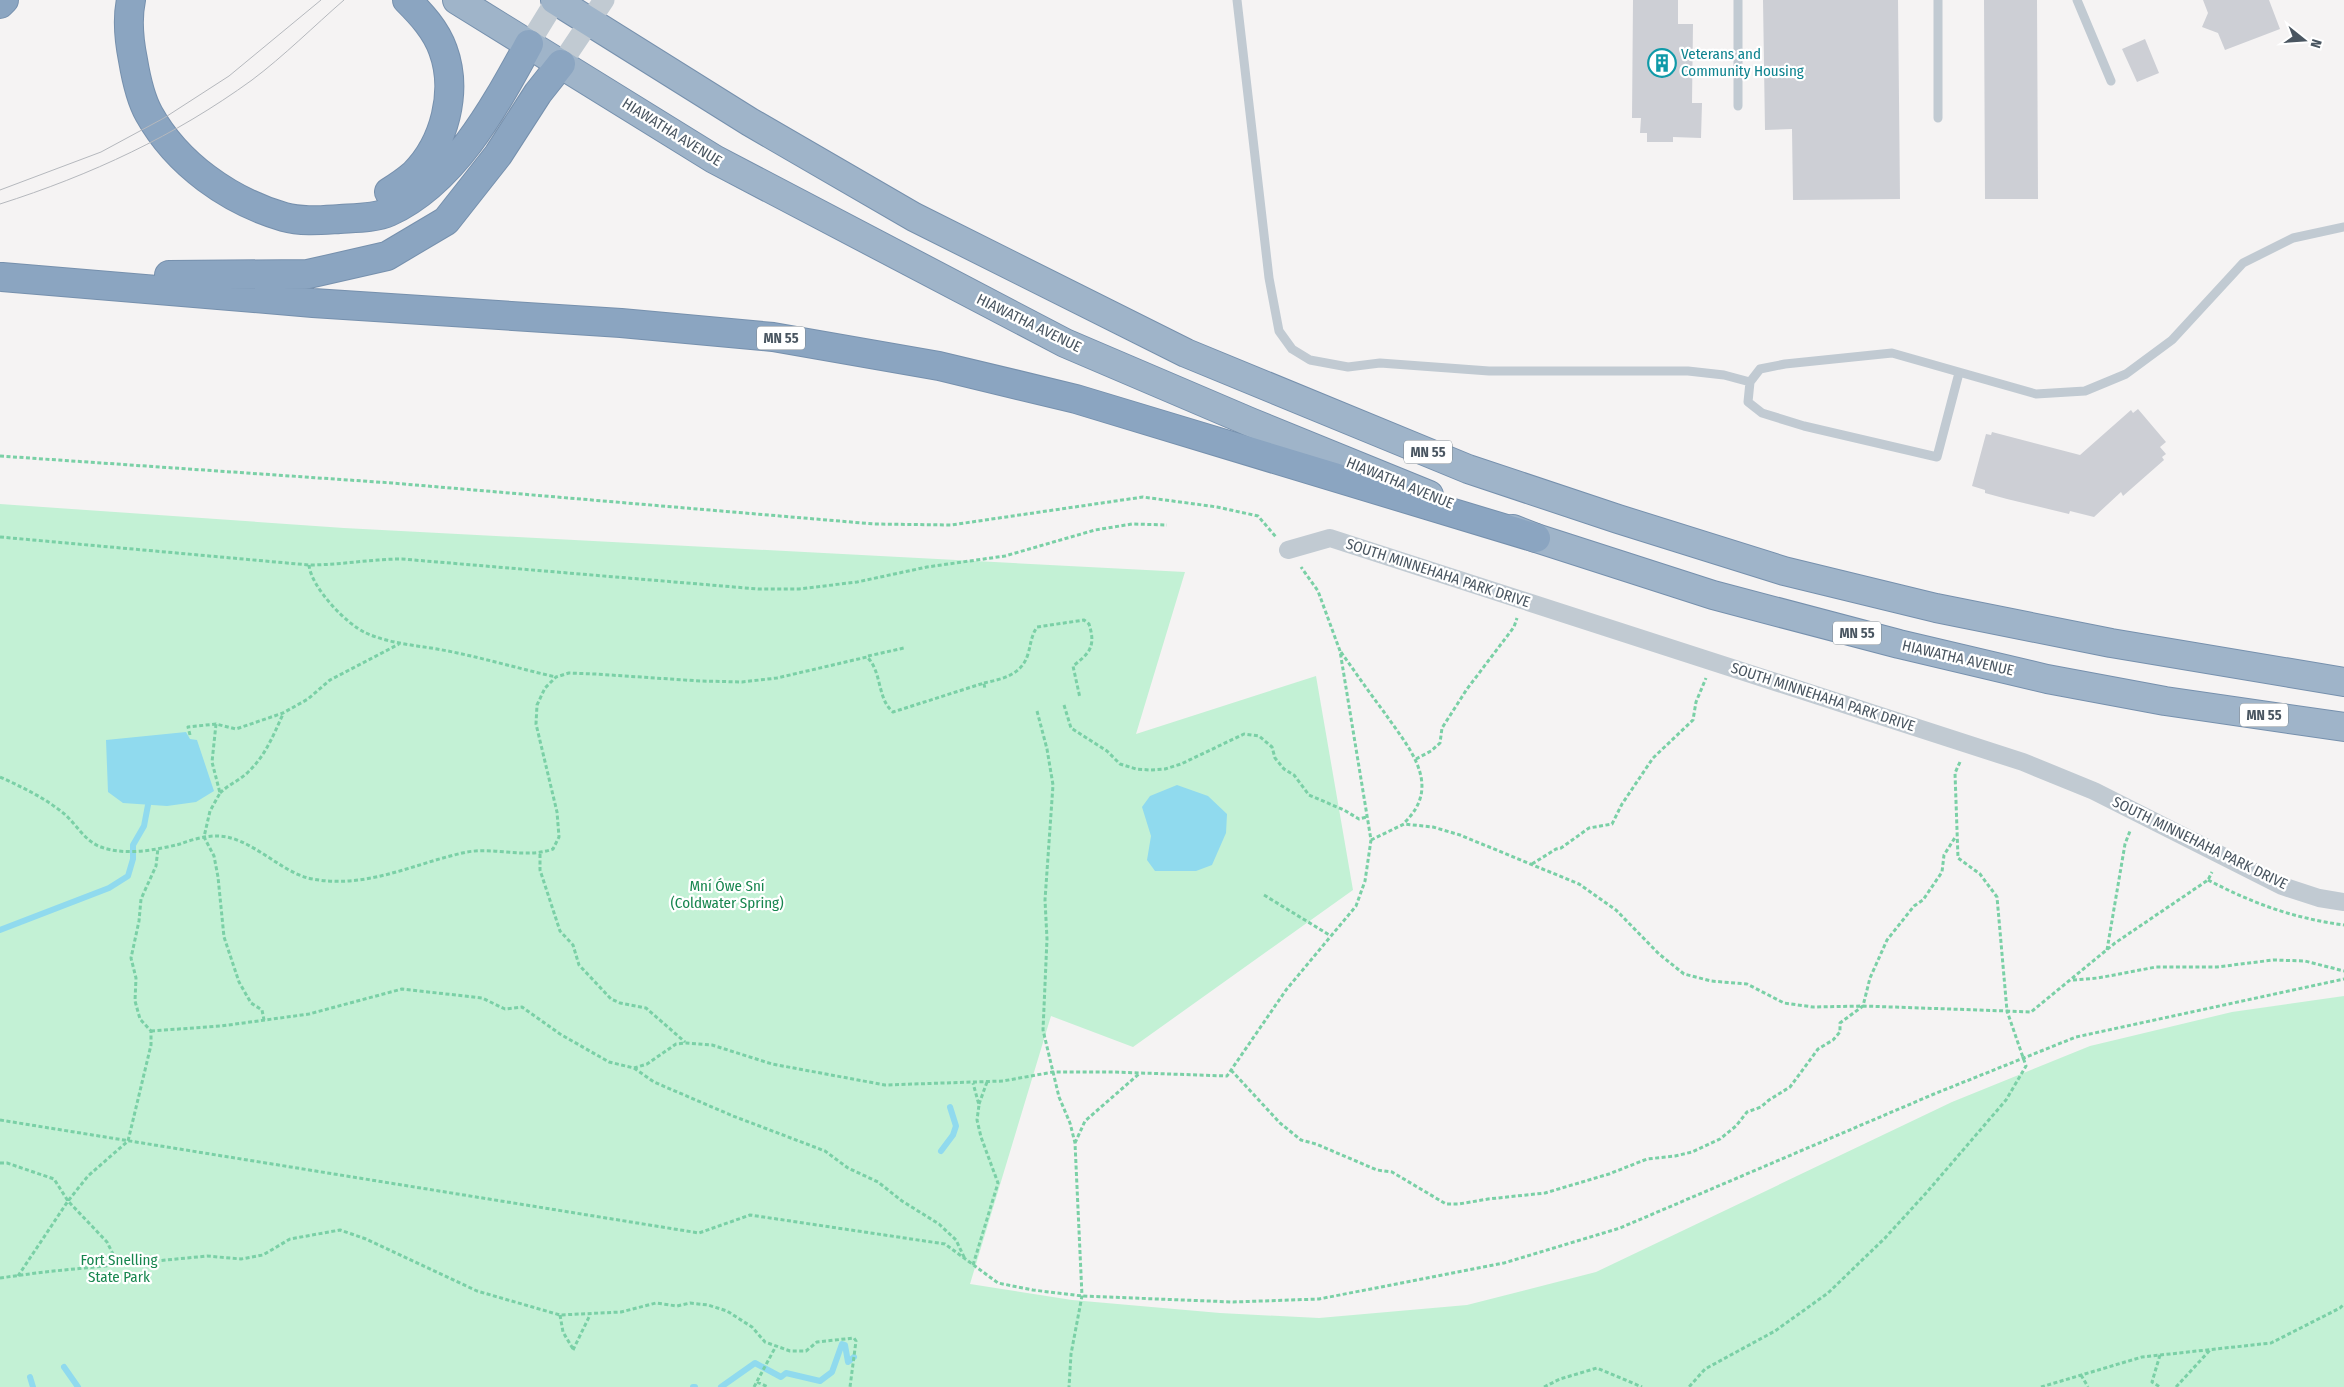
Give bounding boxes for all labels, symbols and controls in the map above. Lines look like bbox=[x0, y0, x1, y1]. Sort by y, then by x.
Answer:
north arrow bbox=[2279, 15, 2329, 65]
text: N bbox=[2307, 37, 2325, 50]
place label: Veterans and Community Housing bbox=[1681, 45, 1804, 80]
building icon: Veterans and Community Housing bbox=[1647, 48, 1677, 78]
street label: HIAWATHA AVENUE bbox=[619, 94, 725, 170]
street label: HIAWATHA AVENUE bbox=[974, 290, 1084, 356]
road number: MN 55 bbox=[757, 326, 805, 349]
road number: MN 55 bbox=[1404, 441, 1452, 464]
street label: HIAWATHA AVENUE bbox=[1344, 453, 1456, 513]
street label: SOUTH MINNEHAHA PARK DRIVE bbox=[1344, 535, 1532, 611]
road number: MN 55 bbox=[1833, 622, 1881, 644]
street label: HIAWATHA AVENUE bbox=[1900, 636, 2016, 680]
street label: SOUTH MINNEHAHA PARK DRIVE bbox=[1729, 659, 1917, 735]
road number: MN 55 bbox=[2240, 704, 2288, 726]
street label: SOUTH MINNEHAHA PARK DRIVE bbox=[2110, 793, 2290, 893]
park label: Mní Ówe Sní (Coldwater Spring) bbox=[670, 877, 784, 912]
park label: Fort Snelling State Park bbox=[80, 1251, 158, 1286]

